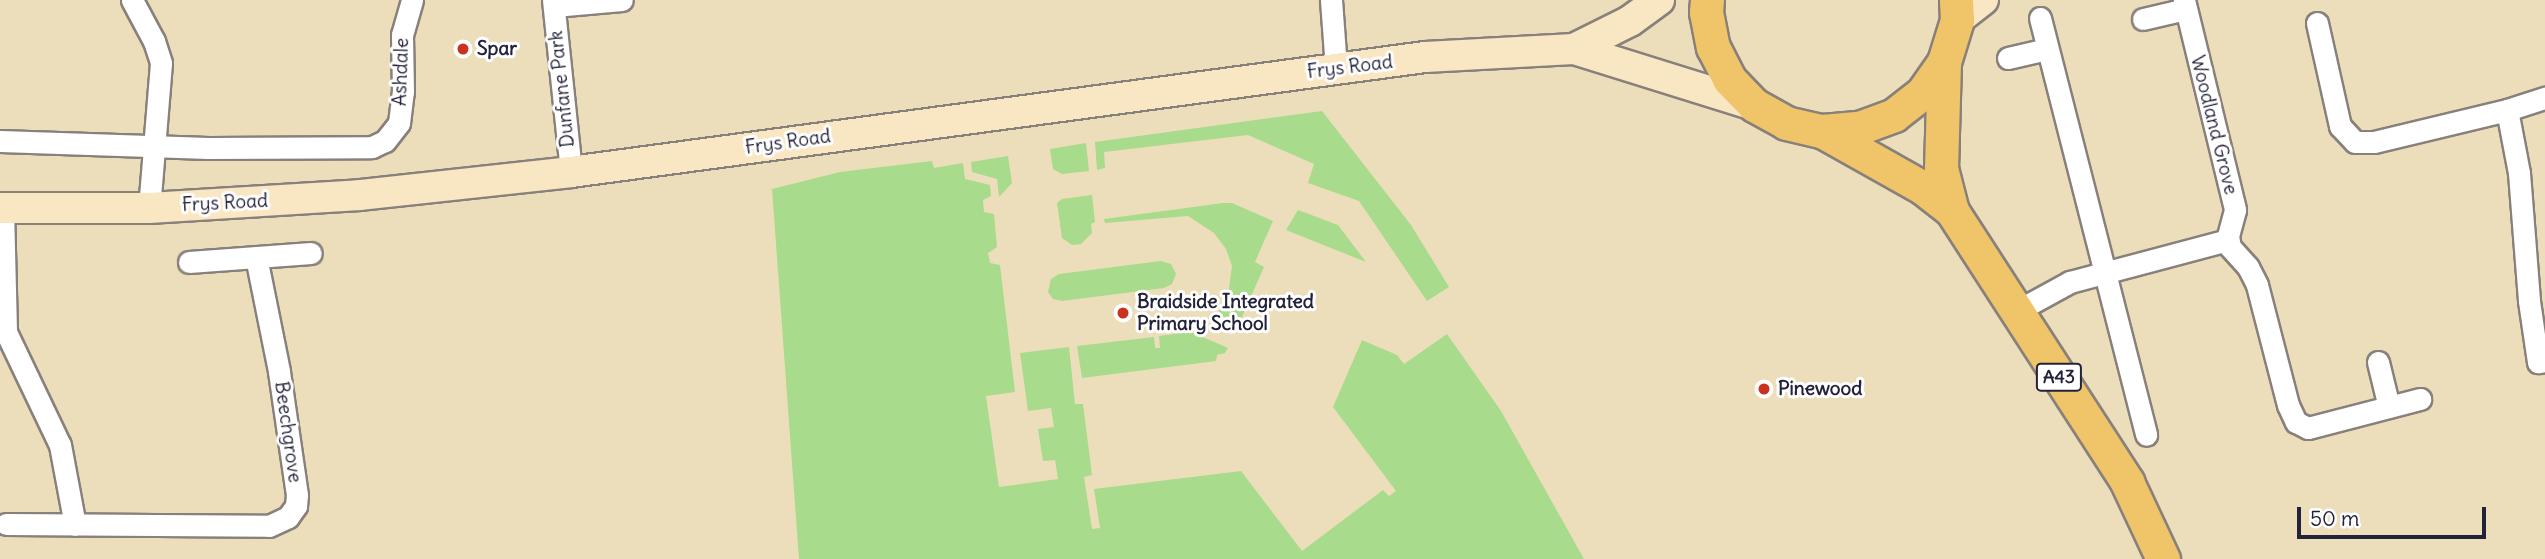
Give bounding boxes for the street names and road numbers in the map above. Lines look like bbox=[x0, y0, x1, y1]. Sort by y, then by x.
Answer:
street label: Dunfane Park bbox=[545, 29, 579, 149]
street label: Ashdale bbox=[388, 37, 414, 107]
street label: Frys Road bbox=[1306, 50, 1394, 84]
street label: Woodland Grove bbox=[2186, 53, 2242, 197]
street label: Frys Road bbox=[744, 125, 832, 159]
street label: Frys Road bbox=[181, 189, 269, 217]
road number: A43 bbox=[2035, 362, 2084, 391]
street label: Beechgrove bbox=[270, 380, 306, 484]

